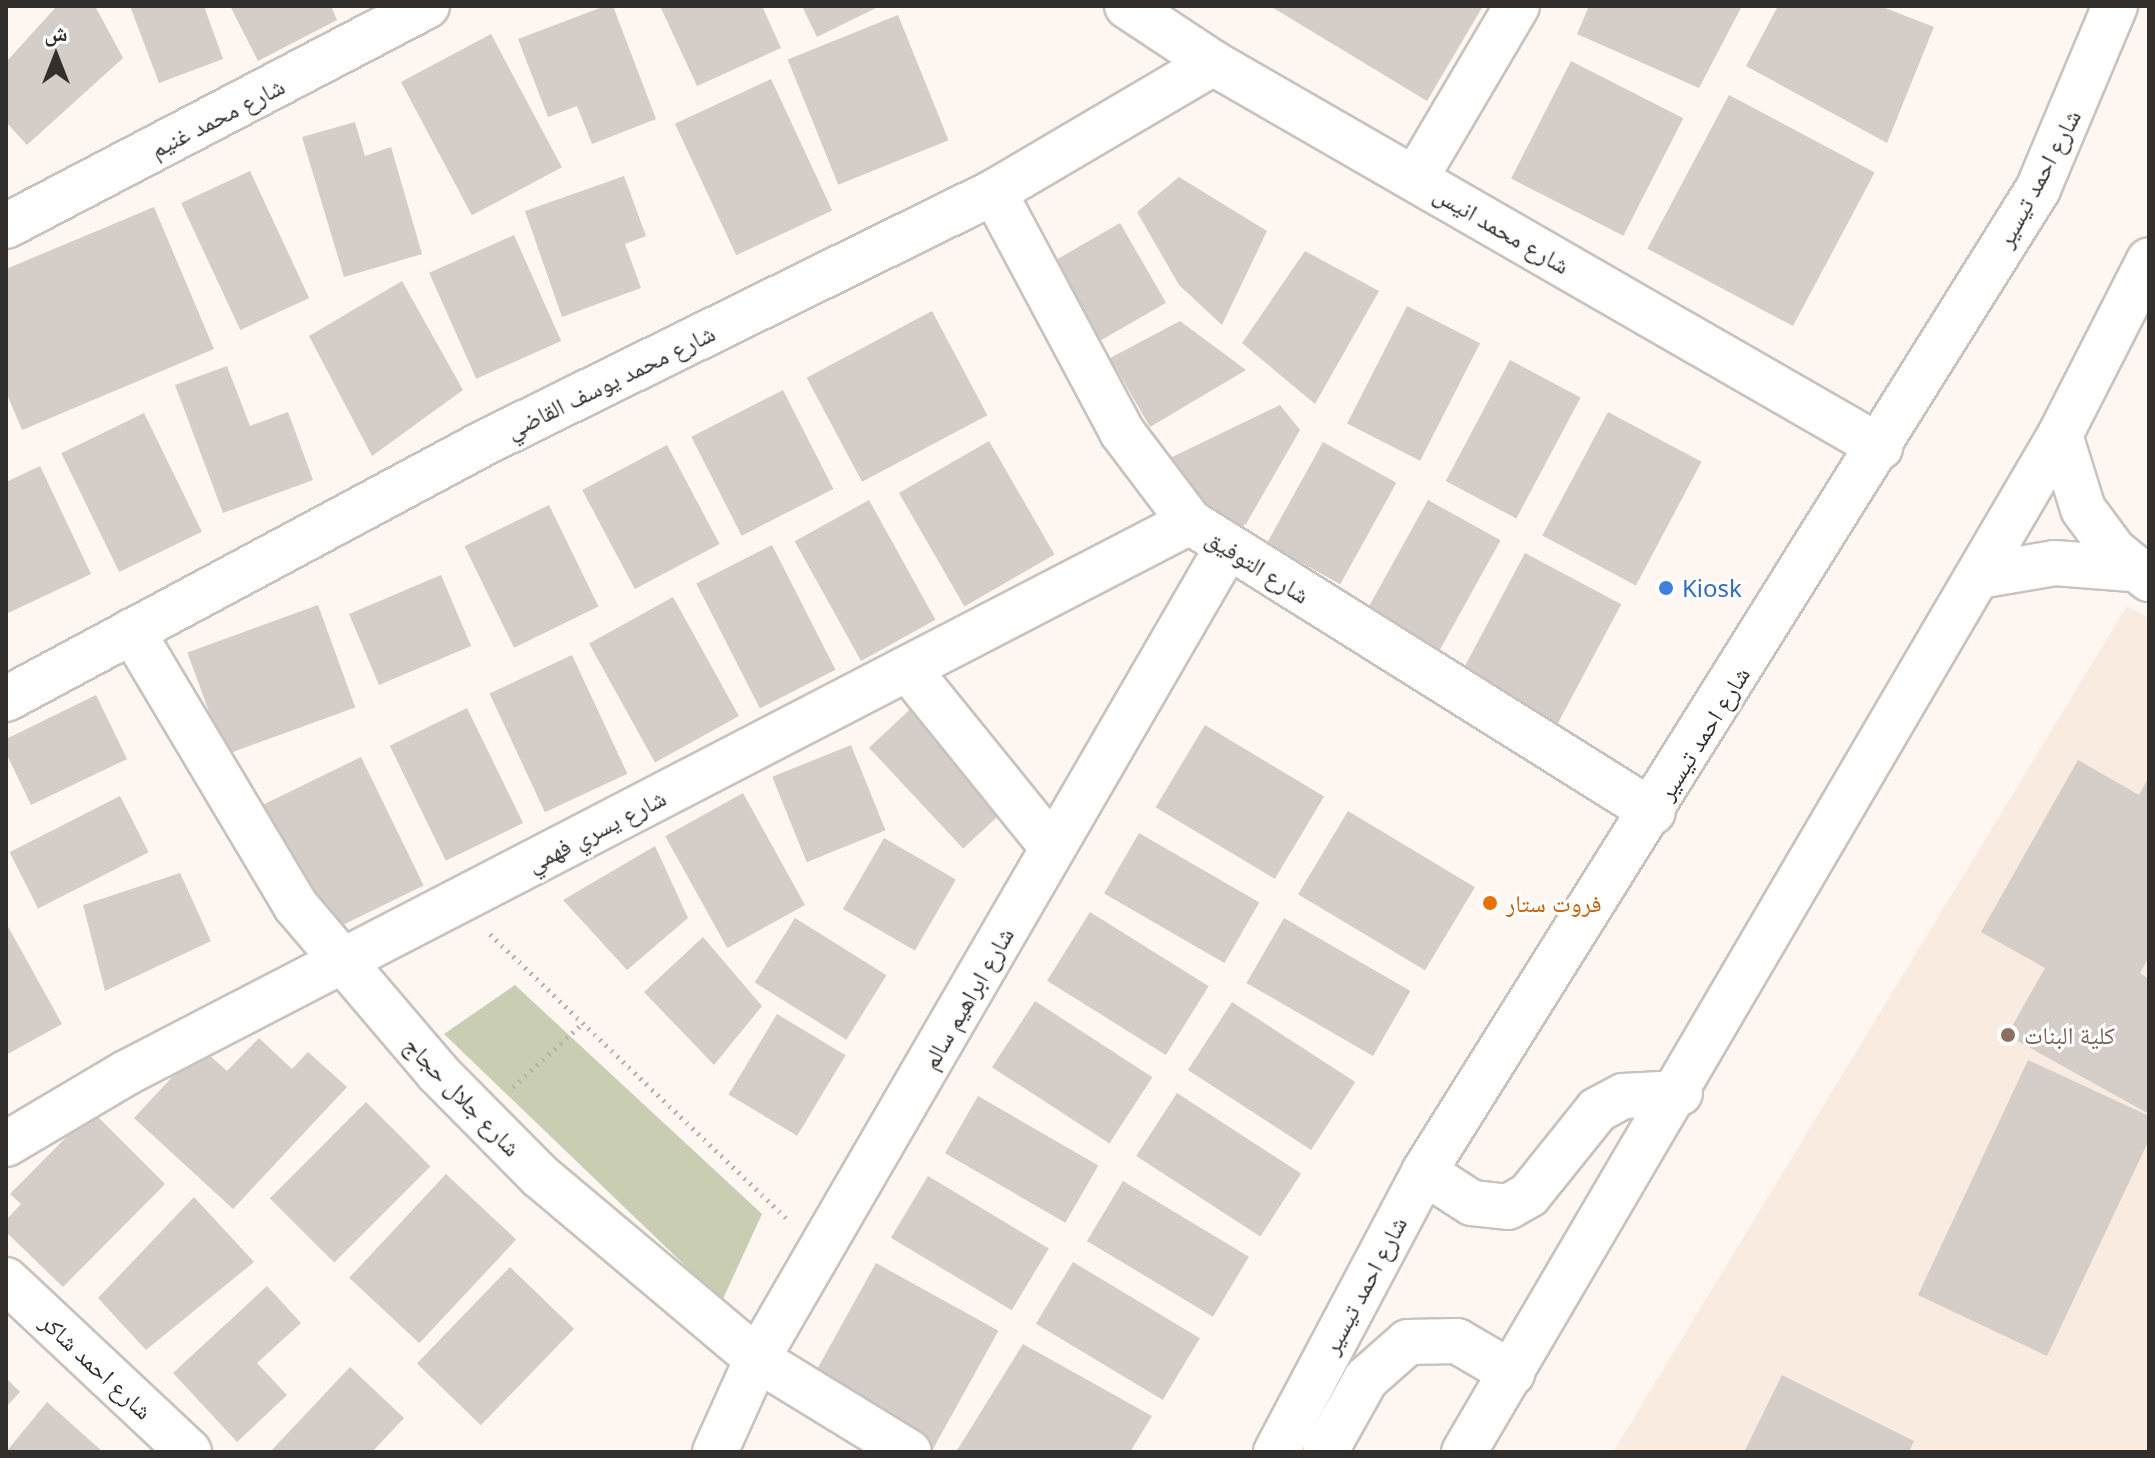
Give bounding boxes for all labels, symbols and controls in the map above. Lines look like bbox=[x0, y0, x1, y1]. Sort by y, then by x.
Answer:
north arrow bbox=[16, 16, 96, 96]
text: ش bbox=[44, 17, 68, 47]
street label: شارع محمد غنيم bbox=[145, 71, 289, 163]
street label: شارع احمد تيسير bbox=[1990, 104, 2086, 252]
street label: شارع محمد انيس bbox=[1429, 179, 1575, 279]
street label: شارع محمد يوسف القاضي bbox=[501, 318, 719, 444]
street label: شارع التوفيق bbox=[1201, 523, 1315, 609]
place label: Kiosk bbox=[1682, 574, 1742, 602]
marker: Kiosk bbox=[1657, 579, 1675, 597]
street label: شارع احمد تيسير bbox=[1651, 661, 1755, 805]
street label: شارع يسري فهمي bbox=[522, 783, 670, 877]
place label: فروت ستار bbox=[1506, 889, 1602, 917]
marker: فروت ستار bbox=[1481, 894, 1499, 912]
street label: شارع ابراهيم سالم bbox=[915, 922, 1019, 1074]
place label: كلية البنات bbox=[2024, 1021, 2115, 1049]
marker: كلية البنات bbox=[1999, 1026, 2017, 1044]
street label: شارع جلال حجاج bbox=[399, 1030, 527, 1162]
street label: شارع احمد تيسير bbox=[1316, 1211, 1412, 1359]
street label: شارع احمد شاكر bbox=[35, 1307, 159, 1425]

